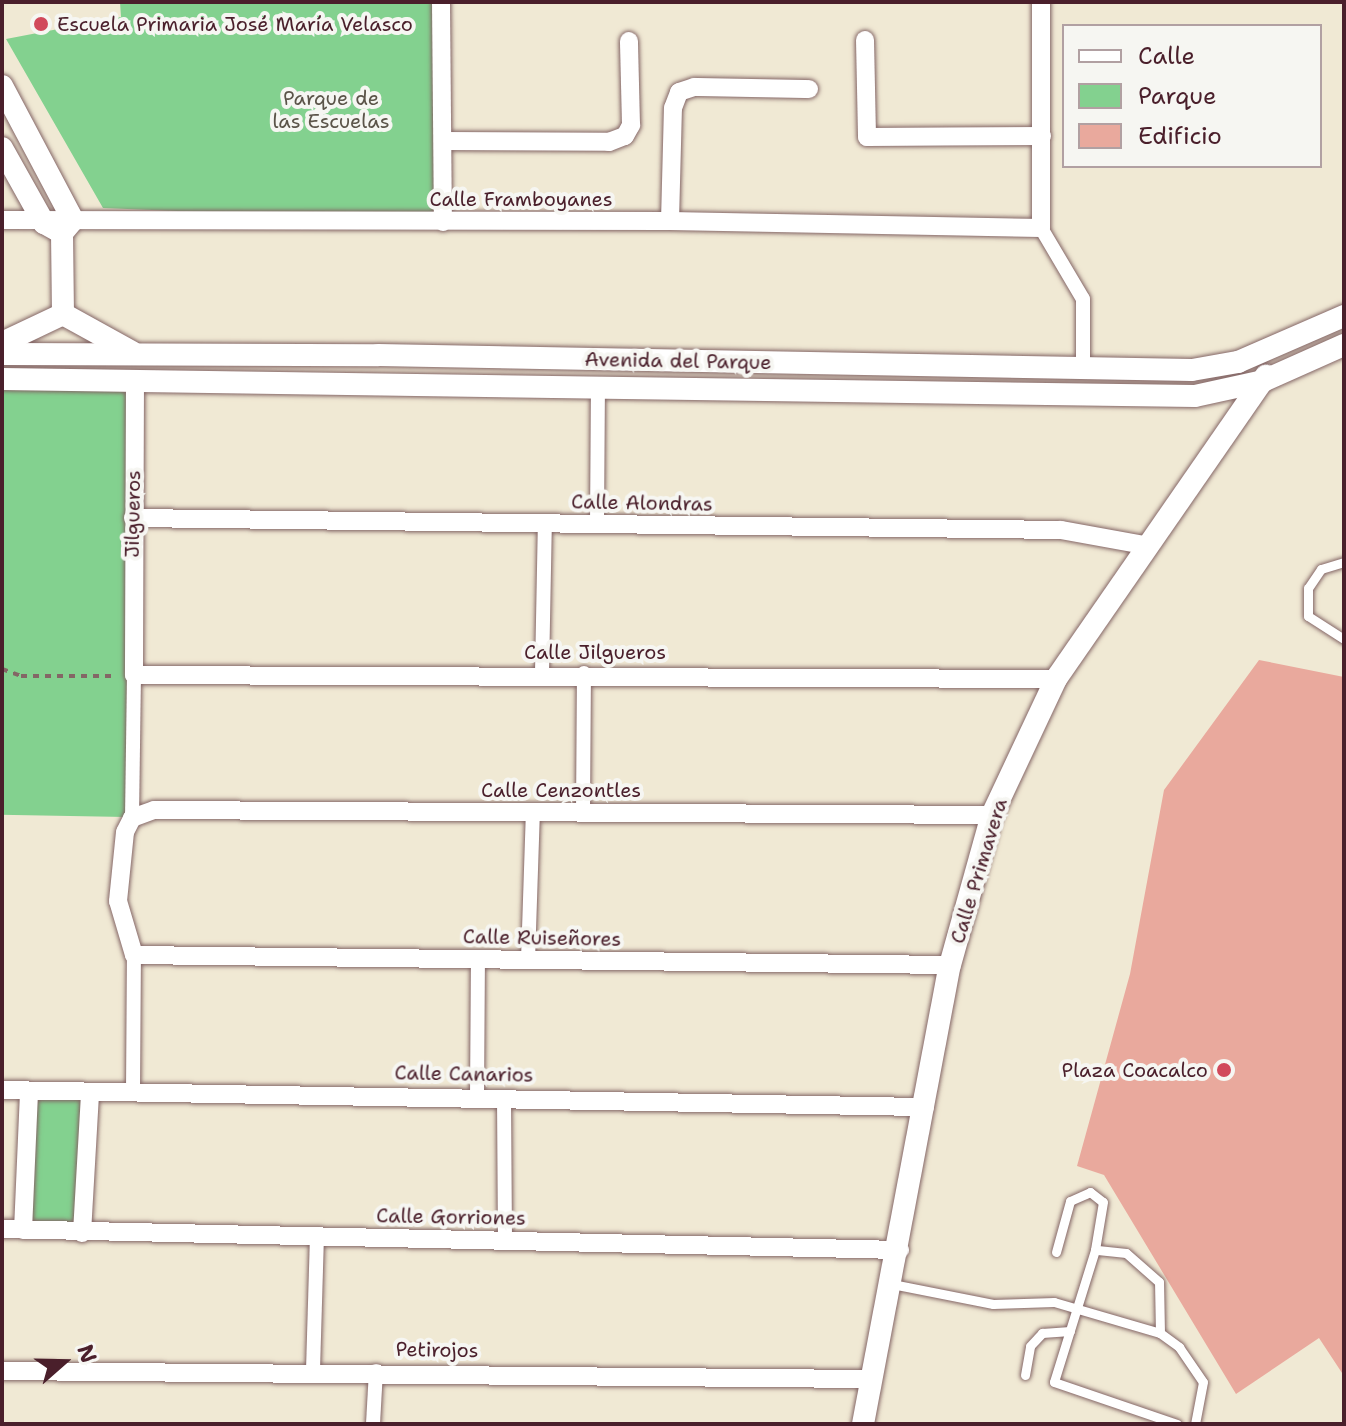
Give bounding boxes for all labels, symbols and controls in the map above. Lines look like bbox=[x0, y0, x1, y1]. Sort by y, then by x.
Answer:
place label: Escuela Primaria José María Velasco bbox=[57, 12, 413, 36]
marker: Escuela Primaria José María Velasco bbox=[32, 15, 50, 33]
legend bbox=[1062, 24, 1322, 168]
text: Calle bbox=[1138, 40, 1195, 72]
text: Parque bbox=[1138, 80, 1217, 112]
park label: Parque de las Escuelas bbox=[272, 86, 390, 133]
text: Edificio bbox=[1138, 120, 1222, 152]
street label: Calle Framboyanes bbox=[429, 187, 613, 211]
street label: Avenida del Parque bbox=[584, 347, 772, 375]
street label: Jilgueros bbox=[120, 470, 146, 558]
street label: Calle Alondras bbox=[571, 490, 713, 516]
street label: Calle Jilgueros bbox=[524, 640, 666, 664]
street label: Calle Cenzontles bbox=[481, 778, 641, 802]
street label: Calle Primavera bbox=[946, 796, 1012, 946]
street label: Calle Ruiseñores bbox=[463, 925, 621, 951]
place label: Plaza Coacalco bbox=[1061, 1058, 1208, 1082]
street label: Calle Canarios bbox=[394, 1061, 534, 1087]
marker: Plaza Coacalco bbox=[1215, 1061, 1233, 1079]
street label: Calle Gorriones bbox=[376, 1204, 526, 1230]
north arrow bbox=[24, 1322, 104, 1402]
street label: Petirojos bbox=[395, 1337, 479, 1363]
text: N bbox=[70, 1340, 104, 1367]

